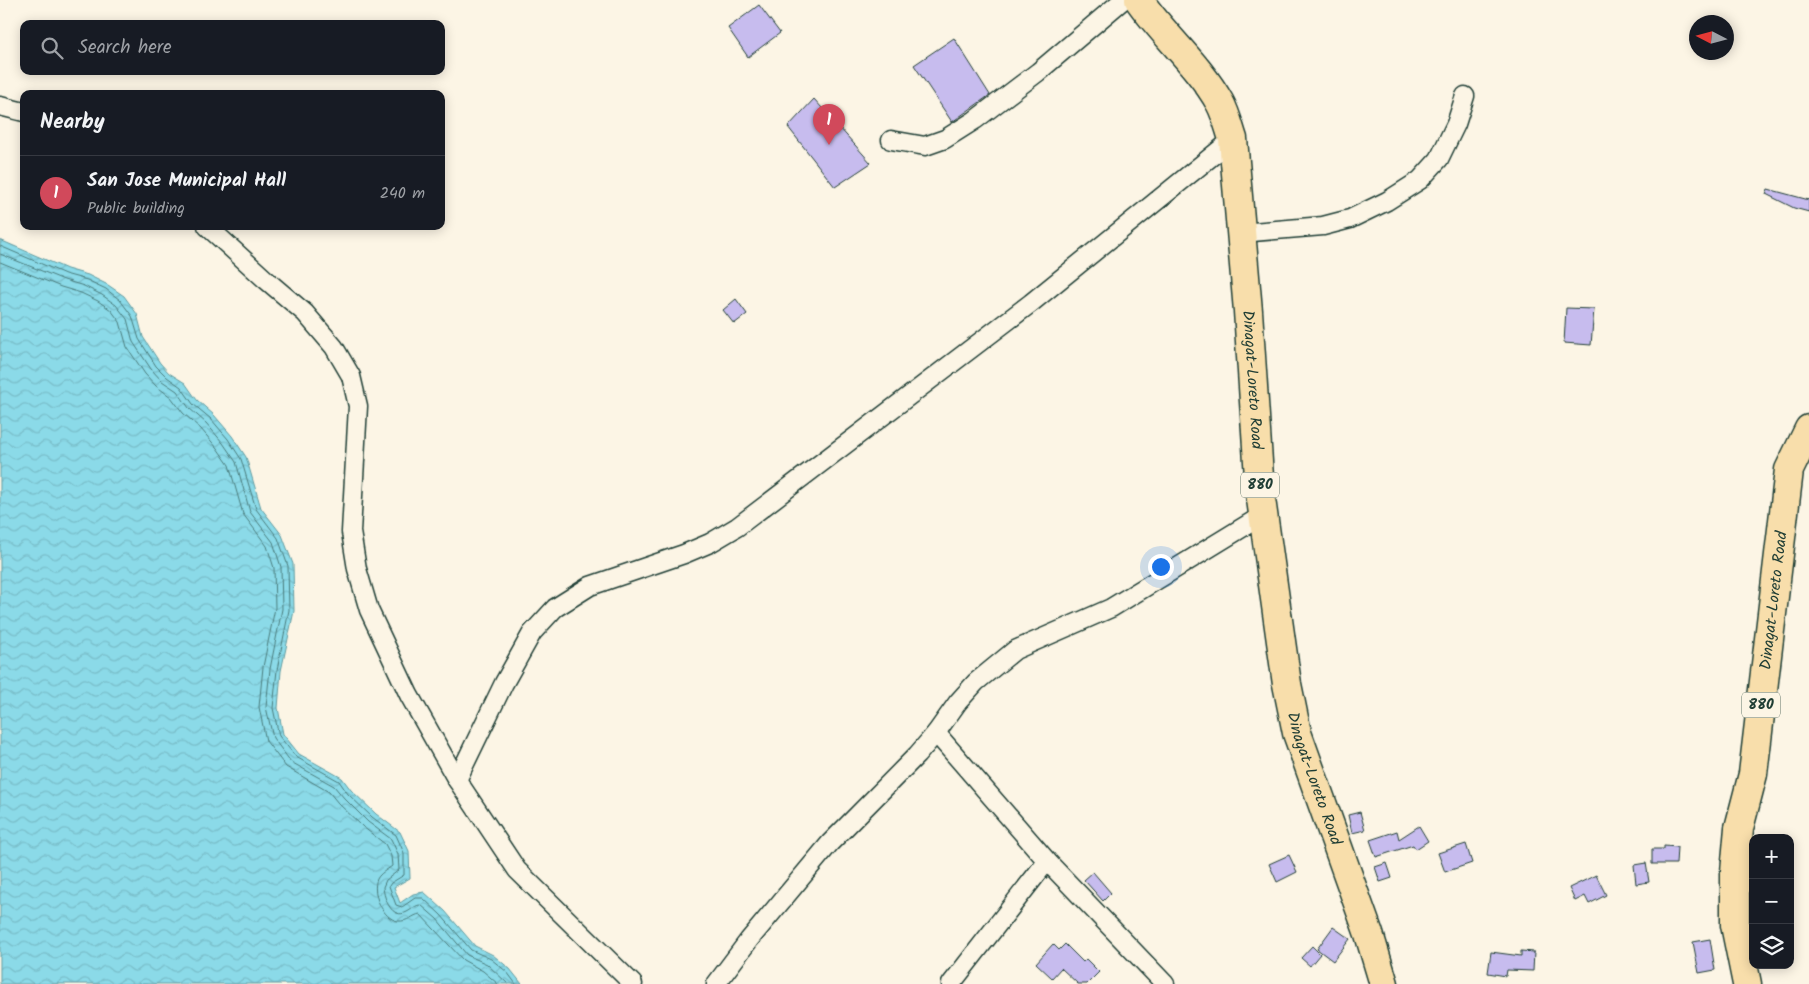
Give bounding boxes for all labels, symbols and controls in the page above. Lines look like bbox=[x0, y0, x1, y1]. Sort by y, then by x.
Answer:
north arrow bbox=[1689, 15, 1734, 60]
search box bbox=[20, 20, 445, 75]
text: Search here bbox=[78, 33, 172, 63]
icon: search bbox=[38, 34, 66, 62]
pin: 1 bbox=[813, 104, 845, 145]
text: Nearby bbox=[40, 106, 105, 139]
text: San Jose Municipal Hall bbox=[87, 166, 286, 196]
text: 1 bbox=[54, 181, 58, 206]
text: 240 m bbox=[380, 181, 425, 206]
text: Public building bbox=[87, 196, 185, 221]
street label: Dinagat-Loreto Road bbox=[1235, 309, 1270, 451]
road number: 880 bbox=[1241, 472, 1279, 498]
street label: Dinagat-Loreto Road bbox=[1753, 529, 1794, 671]
your location bbox=[1148, 554, 1174, 580]
road number: 880 bbox=[1742, 692, 1780, 718]
street label: Dinagat-Loreto Road bbox=[1281, 710, 1349, 849]
map controls bbox=[1749, 834, 1794, 969]
button: + bbox=[1749, 834, 1794, 879]
button: − bbox=[1749, 879, 1794, 924]
button: layers bbox=[1749, 924, 1794, 969]

